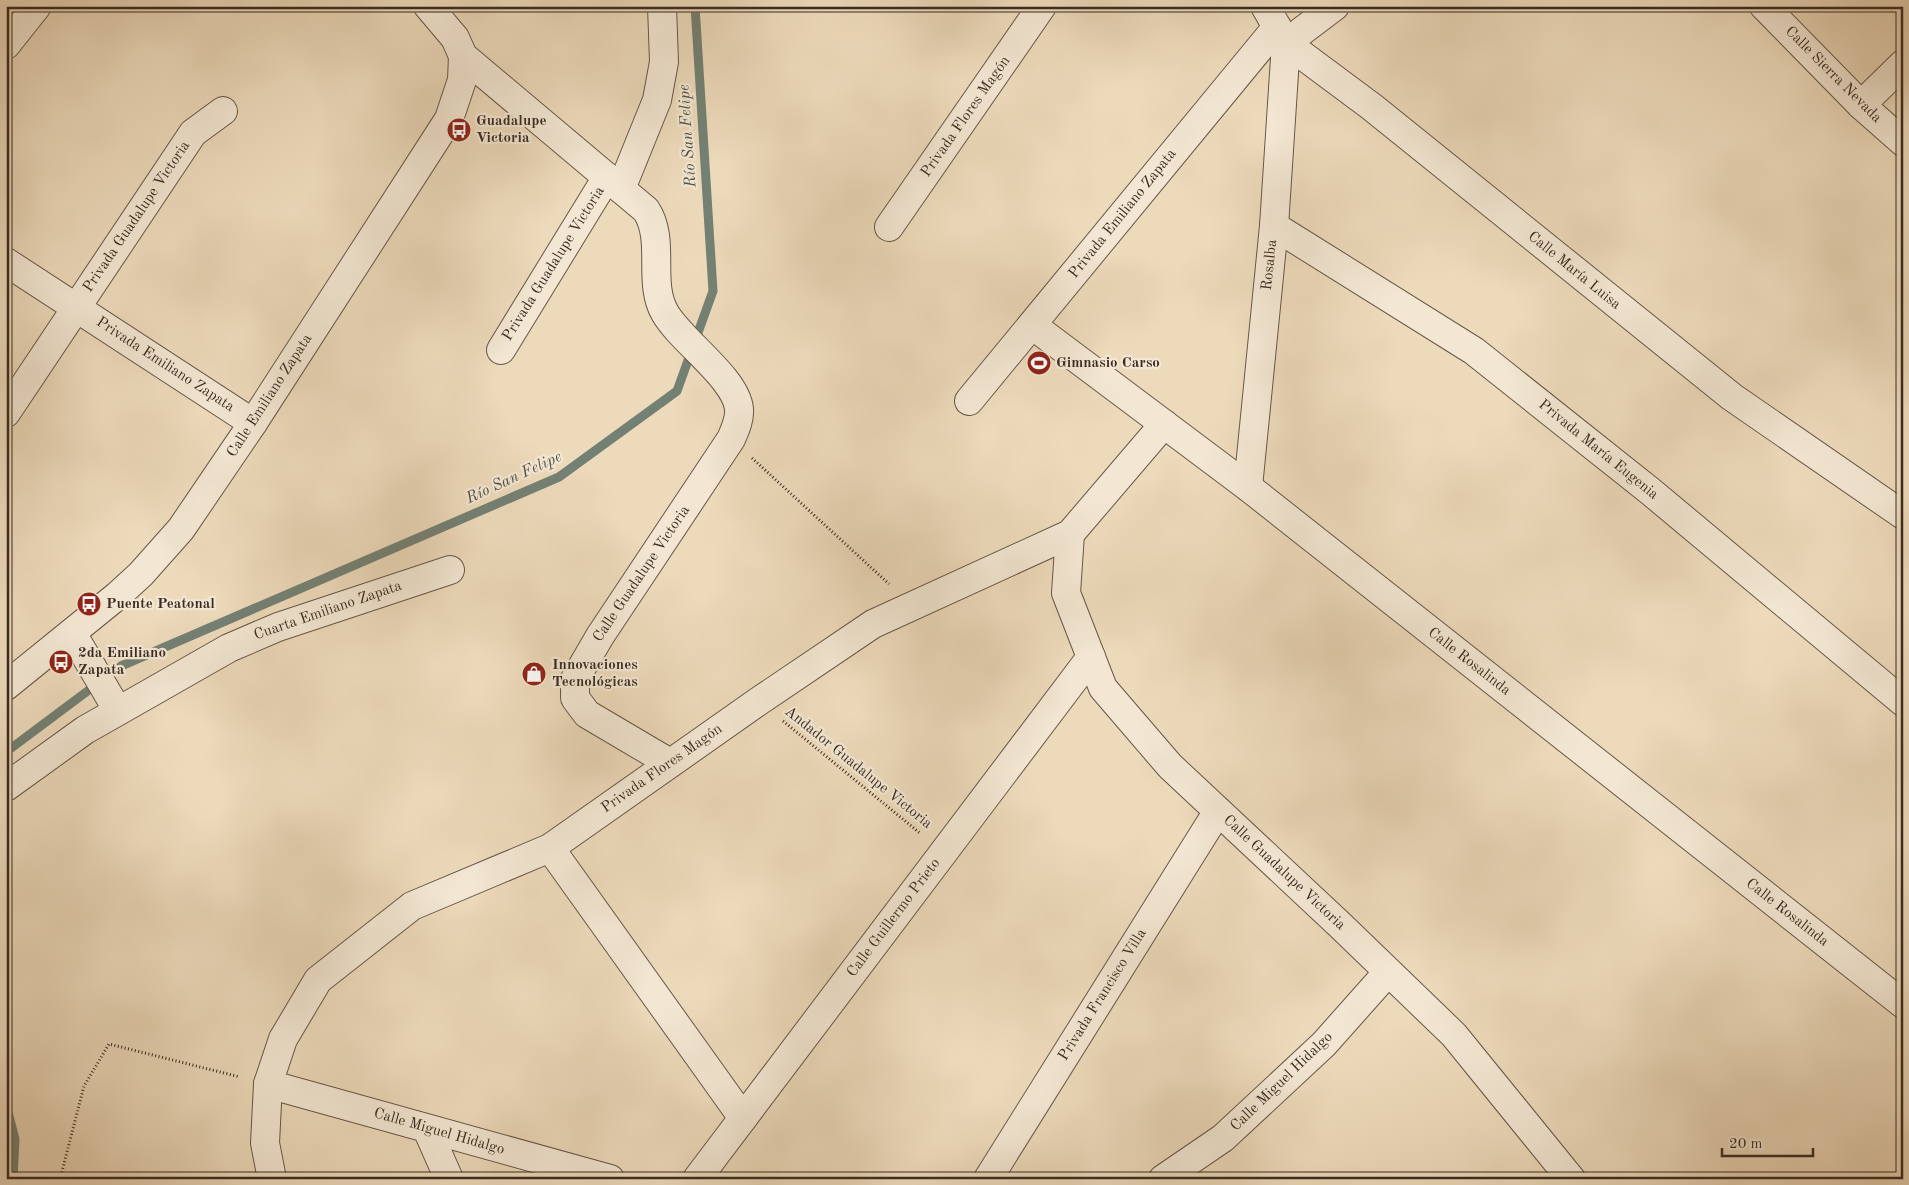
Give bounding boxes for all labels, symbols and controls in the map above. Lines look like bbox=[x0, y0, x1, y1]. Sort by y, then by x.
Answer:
street label: Calle Sierra Nevada bbox=[1782, 24, 1884, 126]
street label: Privada Flores Magón bbox=[919, 54, 1013, 180]
water label: Río San Felipe bbox=[676, 83, 700, 189]
place label: Guadalupe Victoria bbox=[476, 114, 546, 146]
bus stop icon: Guadalupe Victoria bbox=[446, 117, 472, 143]
street label: Privada Guadalupe Victoria bbox=[81, 138, 194, 295]
street label: Privada Emiliano Zapata bbox=[1066, 146, 1180, 281]
street label: Privada Guadalupe Victoria bbox=[500, 184, 608, 344]
street label: Calle María Luisa bbox=[1525, 229, 1624, 313]
street label: Rosalba bbox=[1260, 238, 1280, 291]
street label: Privada Emiliano Zapata bbox=[93, 315, 237, 416]
street label: Calle Emiliano Zapata bbox=[225, 331, 316, 460]
sports icon: Gimnasio Carso bbox=[1026, 350, 1052, 376]
place label: Gimnasio Carso bbox=[1056, 356, 1160, 371]
street label: Privada María Eugenia bbox=[1535, 397, 1661, 503]
water label: Río San Felipe bbox=[463, 449, 565, 508]
street label: Calle Guadalupe Victoria bbox=[591, 503, 694, 645]
street label: Cuarta Emiliano Zapata bbox=[252, 578, 404, 643]
bus stop icon: Puente Peatonal bbox=[76, 591, 102, 617]
place label: Puente Peatonal bbox=[106, 597, 215, 612]
street label: Calle Rosalinda bbox=[1425, 625, 1514, 699]
place label: 2da Emiliano Zapata bbox=[78, 646, 166, 678]
bus stop icon: 2da Emiliano Zapata bbox=[48, 649, 74, 675]
place label: Innovaciones Tecnológicas bbox=[552, 658, 638, 690]
shop icon: Innovaciones Tecnológicas bbox=[521, 661, 547, 687]
street label: Andador Guadalupe Victoria bbox=[782, 704, 935, 832]
street label: Privada Flores Magón bbox=[599, 722, 725, 816]
street label: Calle Guadalupe Victoria bbox=[1220, 813, 1348, 934]
street label: Calle Guillermo Prieto bbox=[845, 856, 943, 980]
street label: Calle Rosalinda bbox=[1743, 876, 1832, 950]
street label: Privada Francisco Villa bbox=[1056, 926, 1150, 1064]
street label: Calle Miguel Hidalgo bbox=[1228, 1030, 1336, 1134]
street label: Calle Miguel Hidalgo bbox=[372, 1106, 506, 1158]
scale bar bbox=[1722, 1125, 1813, 1157]
text: 20 m bbox=[1729, 1137, 1763, 1152]

